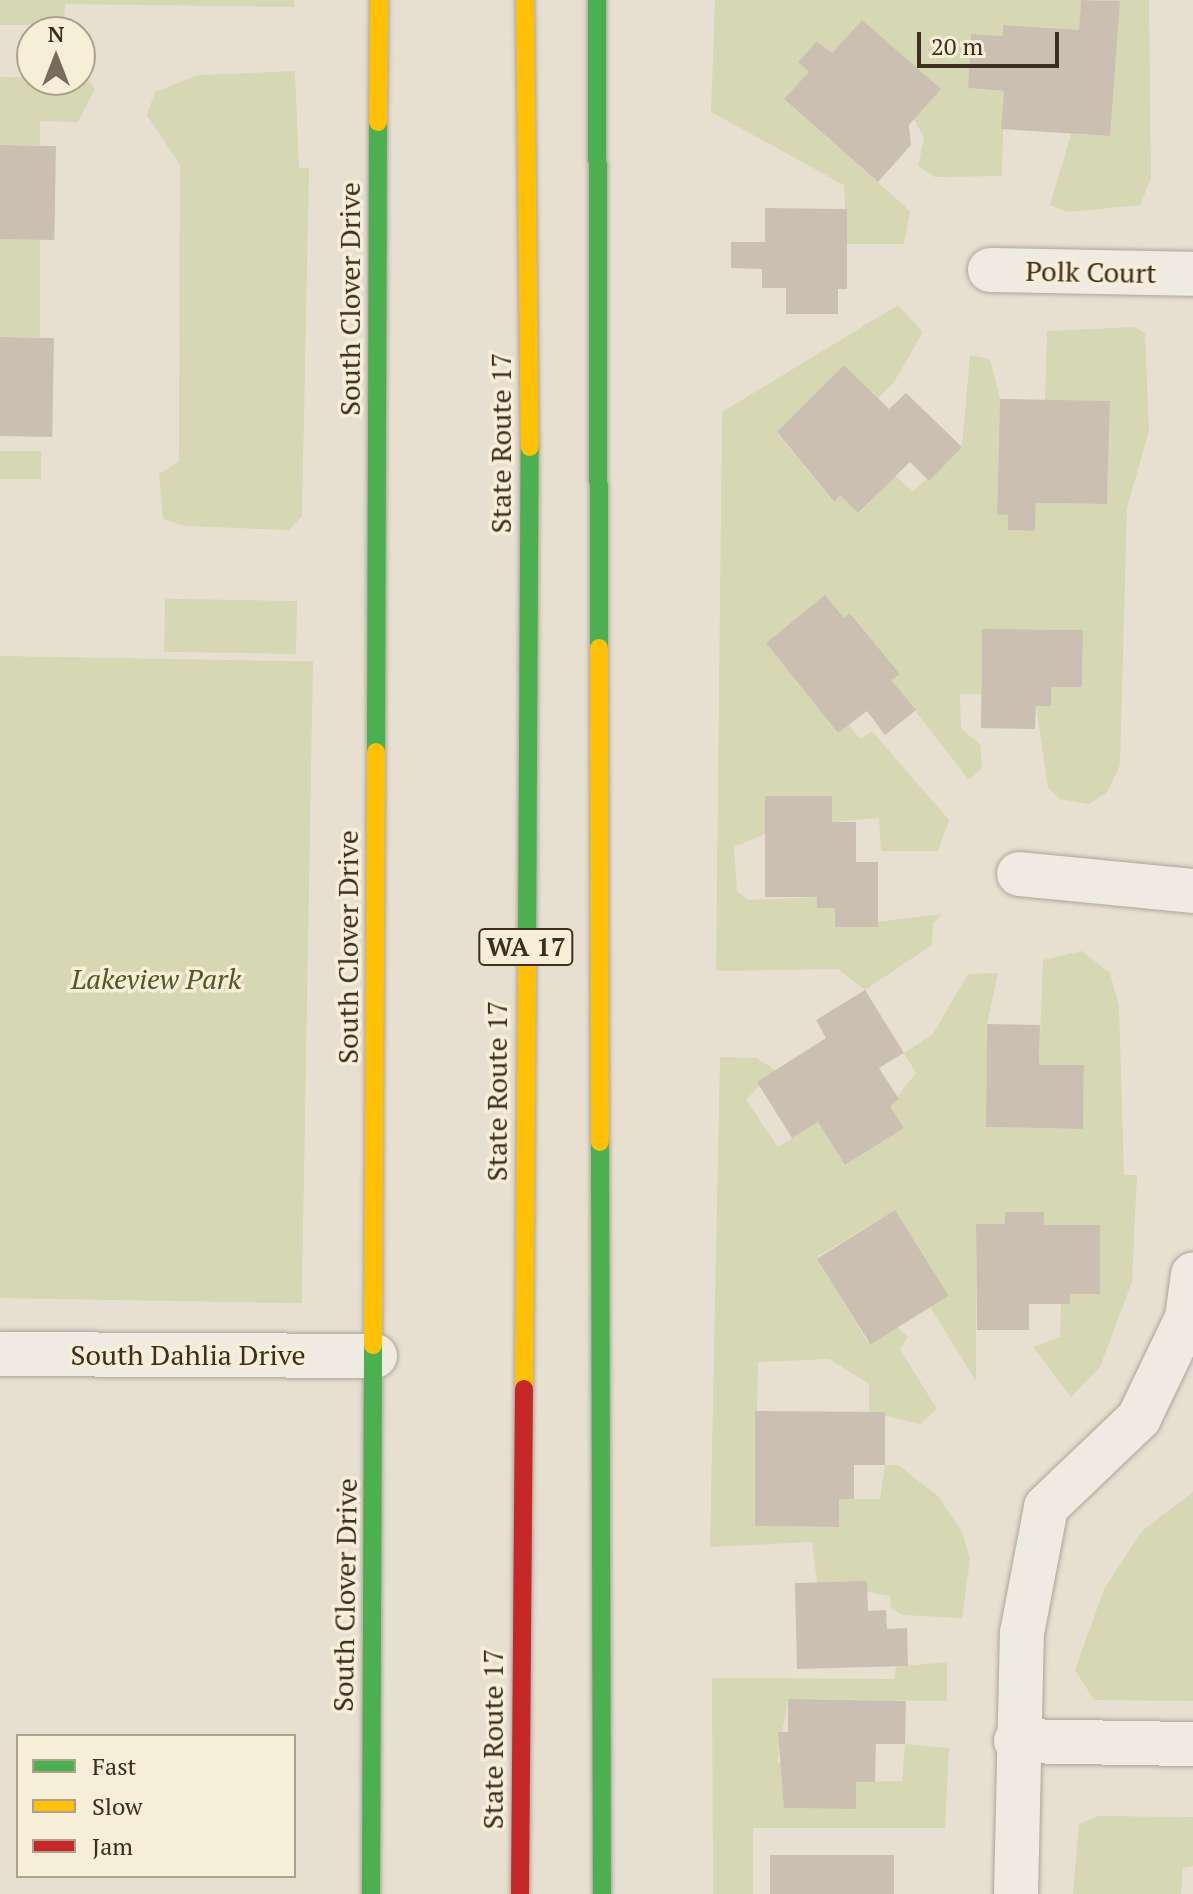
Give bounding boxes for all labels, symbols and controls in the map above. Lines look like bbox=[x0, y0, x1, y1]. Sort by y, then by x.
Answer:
north arrow bbox=[16, 16, 96, 96]
scale bar bbox=[921, 16, 1063, 66]
text: N bbox=[48, 19, 64, 48]
text: 20 m bbox=[931, 30, 983, 62]
street label: South Clover Drive bbox=[333, 182, 367, 416]
street label: Polk Court bbox=[1025, 254, 1157, 290]
street label: State Route 17 bbox=[484, 353, 518, 533]
street label: South Clover Drive bbox=[331, 830, 365, 1064]
road number: WA 17 bbox=[478, 925, 574, 969]
park label: Lakeview Park bbox=[71, 962, 241, 996]
street label: State Route 17 bbox=[480, 1001, 514, 1181]
street label: South Dahlia Drive bbox=[70, 1338, 306, 1372]
street label: South Clover Drive bbox=[326, 1478, 364, 1712]
street label: State Route 17 bbox=[476, 1649, 510, 1829]
legend bbox=[16, 1734, 296, 1878]
text: Fast bbox=[92, 1750, 136, 1782]
text: Slow bbox=[92, 1790, 143, 1822]
text: Jam bbox=[92, 1830, 133, 1862]

